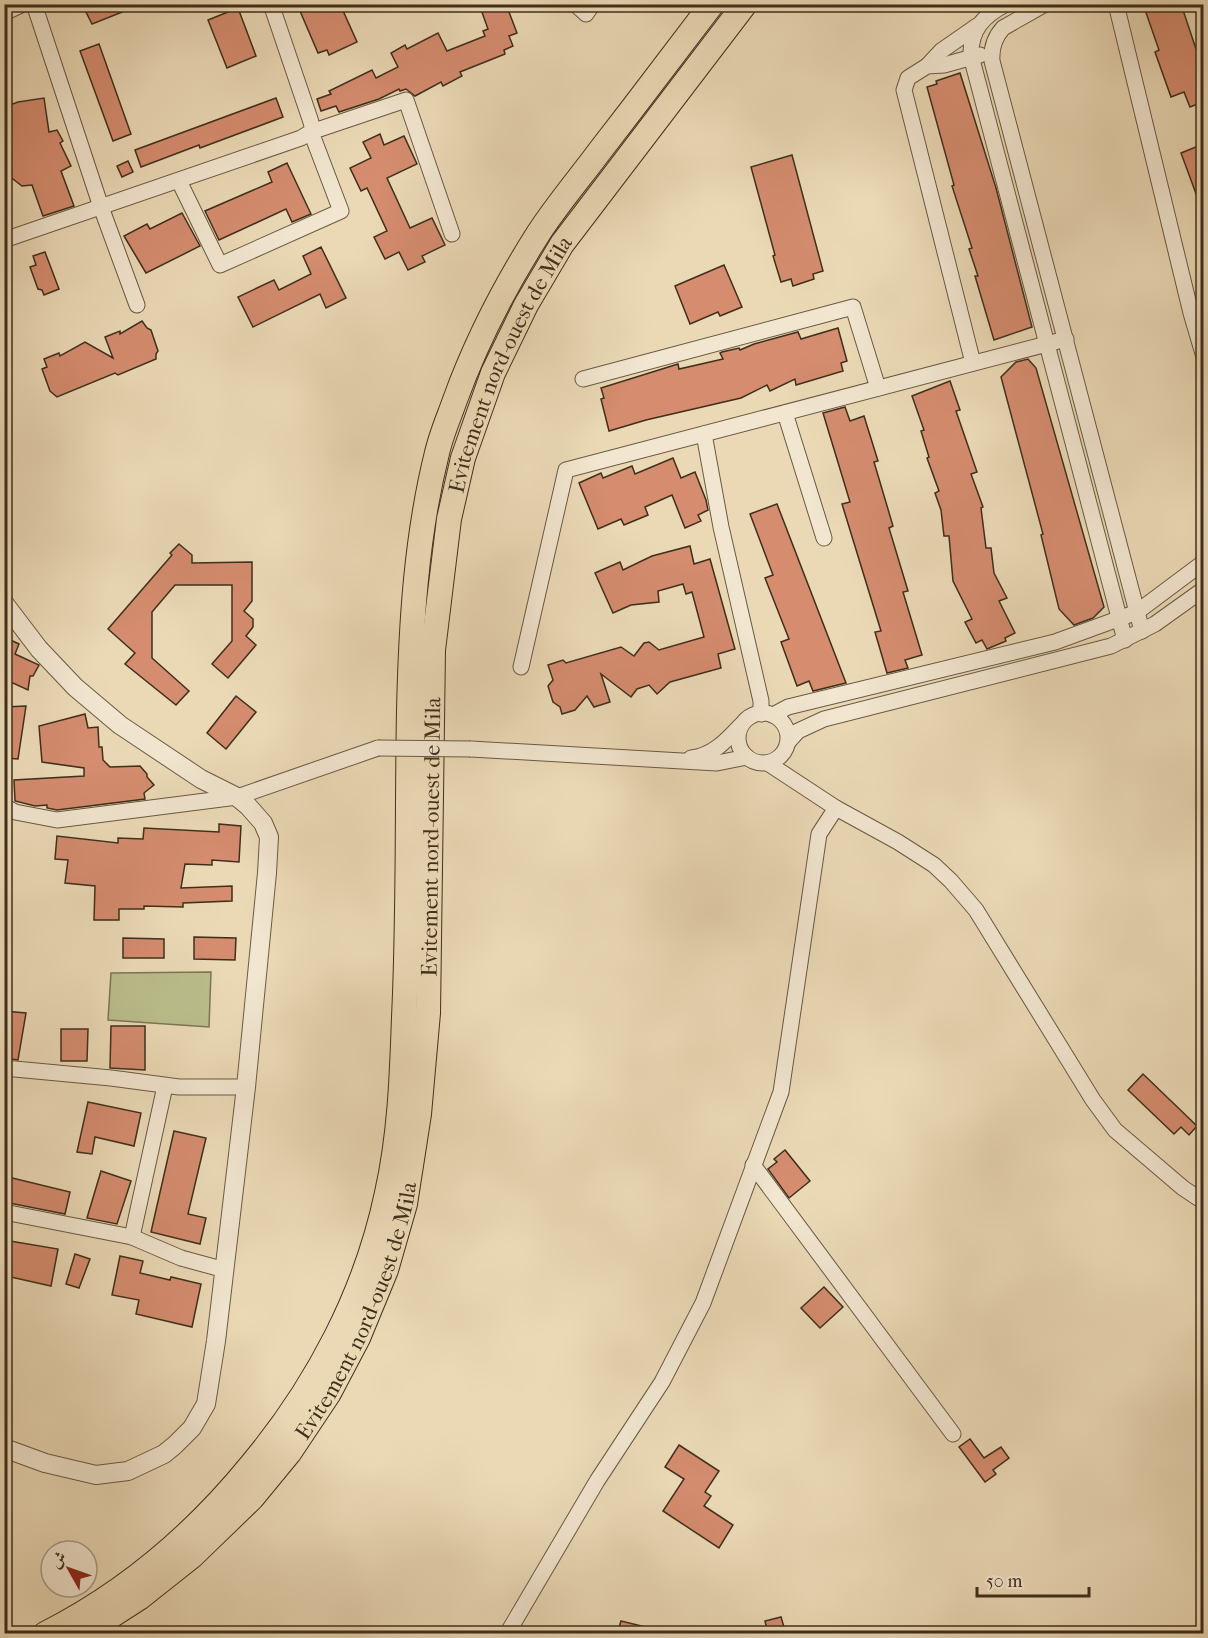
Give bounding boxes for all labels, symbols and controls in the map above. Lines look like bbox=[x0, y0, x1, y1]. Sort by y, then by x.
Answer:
street label: Evitement nord-ouest de Mila bbox=[443, 230, 578, 495]
street label: Evitement nord-ouest de Mila bbox=[417, 696, 446, 977]
street label: Evitement nord-ouest de Mila bbox=[290, 1179, 422, 1445]
north arrow bbox=[39, 1539, 99, 1599]
text: ش bbox=[46, 1547, 70, 1572]
scale bar bbox=[977, 1560, 1090, 1598]
text: 50 m bbox=[986, 1571, 1023, 1592]

